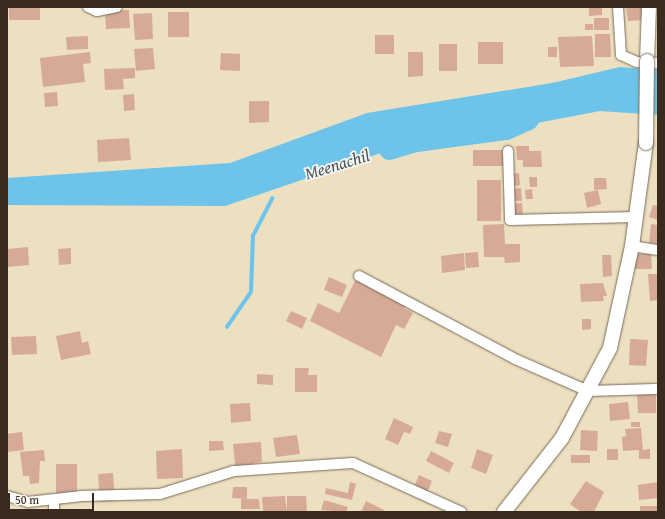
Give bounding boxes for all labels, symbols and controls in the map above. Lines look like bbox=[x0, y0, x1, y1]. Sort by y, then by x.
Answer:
water label: Meenachil bbox=[302, 145, 372, 183]
scale bar bbox=[10, 485, 96, 511]
text: 50 m bbox=[15, 491, 39, 508]

